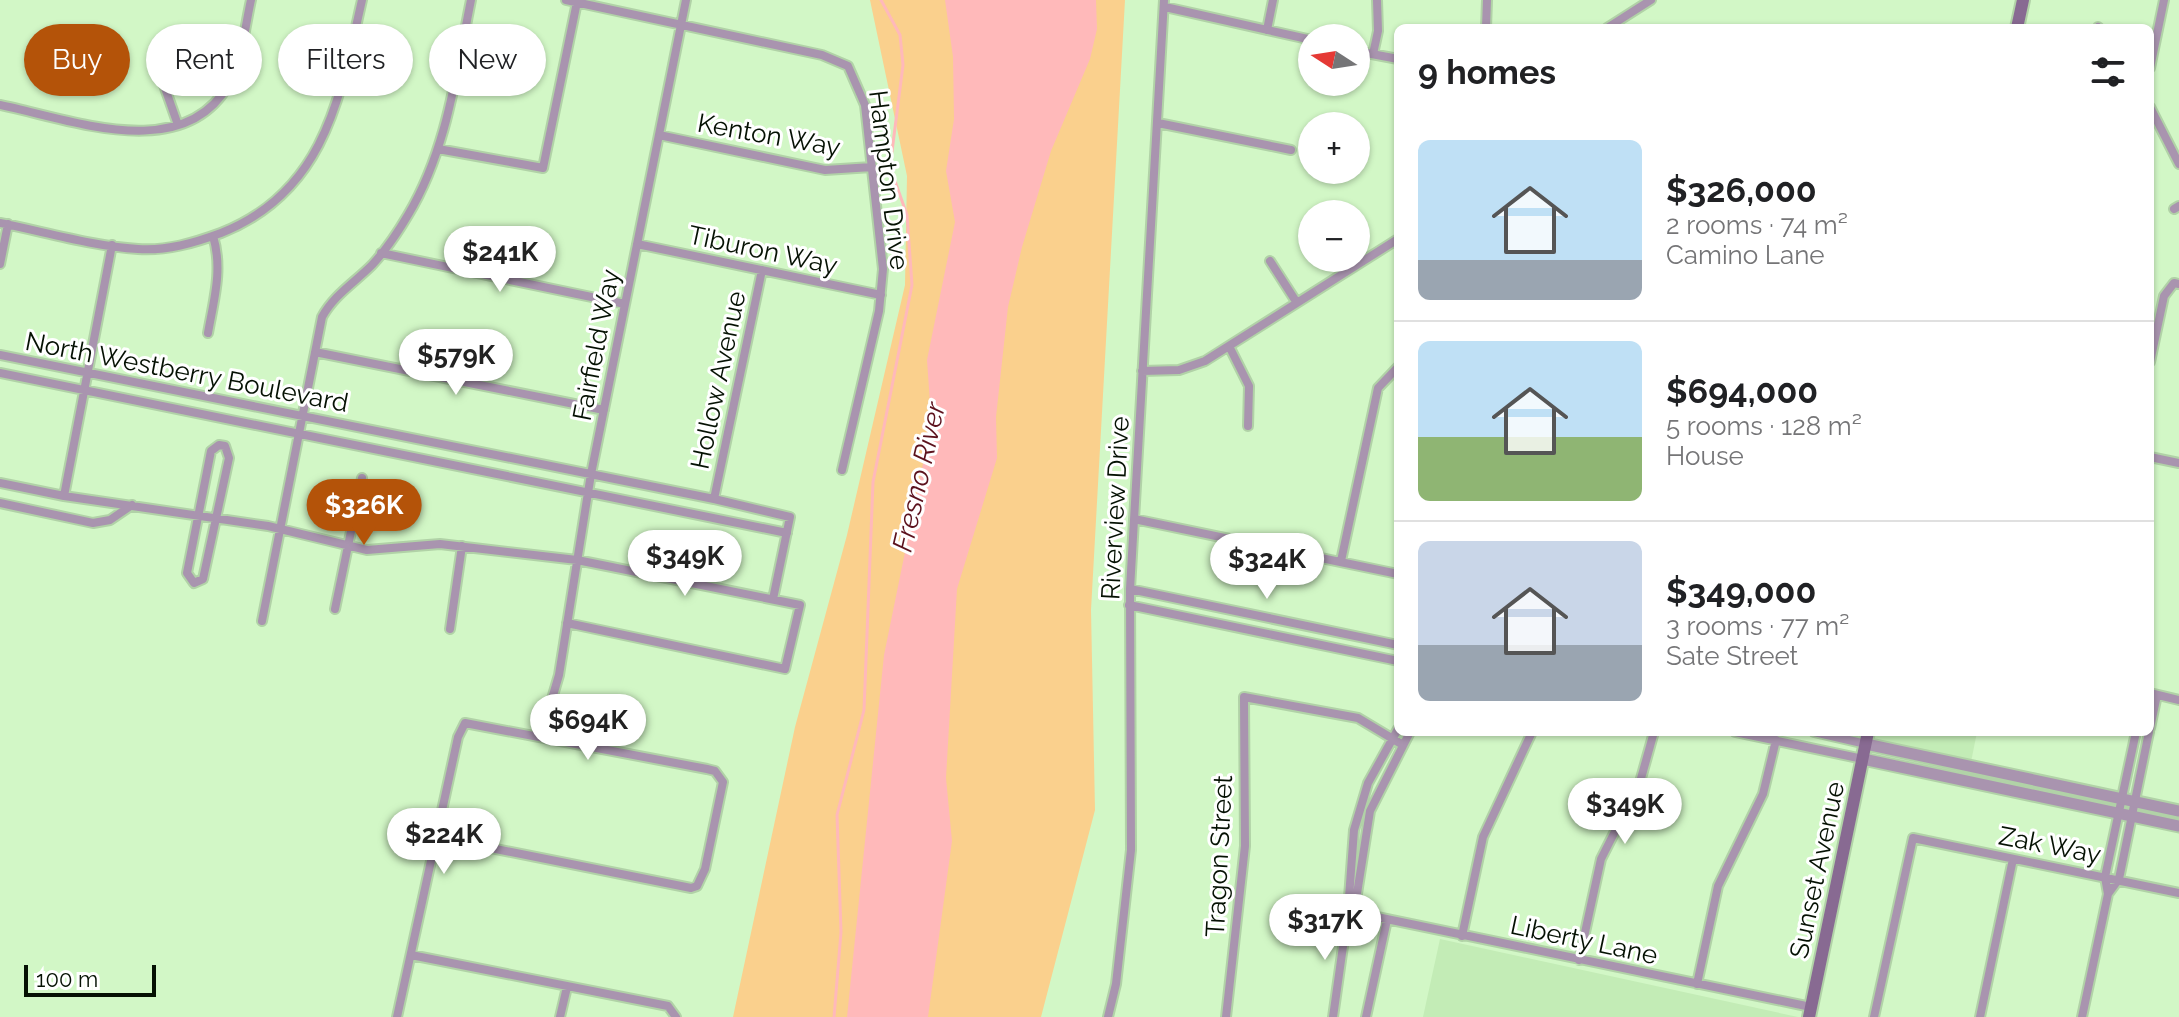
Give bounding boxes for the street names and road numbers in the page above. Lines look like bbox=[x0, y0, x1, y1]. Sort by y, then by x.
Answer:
street label: Hampton Drive bbox=[863, 88, 915, 272]
street label: Kenton Way bbox=[695, 108, 843, 162]
street label: Tiburon Way bbox=[686, 220, 840, 280]
street label: Fairfield Way bbox=[567, 267, 625, 423]
street label: Hollow Avenue bbox=[685, 288, 751, 472]
street label: North Westberry Boulevard bbox=[23, 326, 351, 418]
street label: Riverview Drive bbox=[1095, 415, 1135, 601]
street label: Tragon Street bbox=[1200, 774, 1238, 938]
street label: Sunset Avenue bbox=[1784, 779, 1850, 961]
street label: Zak Way bbox=[1996, 820, 2104, 870]
street label: Liberty Lane bbox=[1508, 910, 1660, 970]

